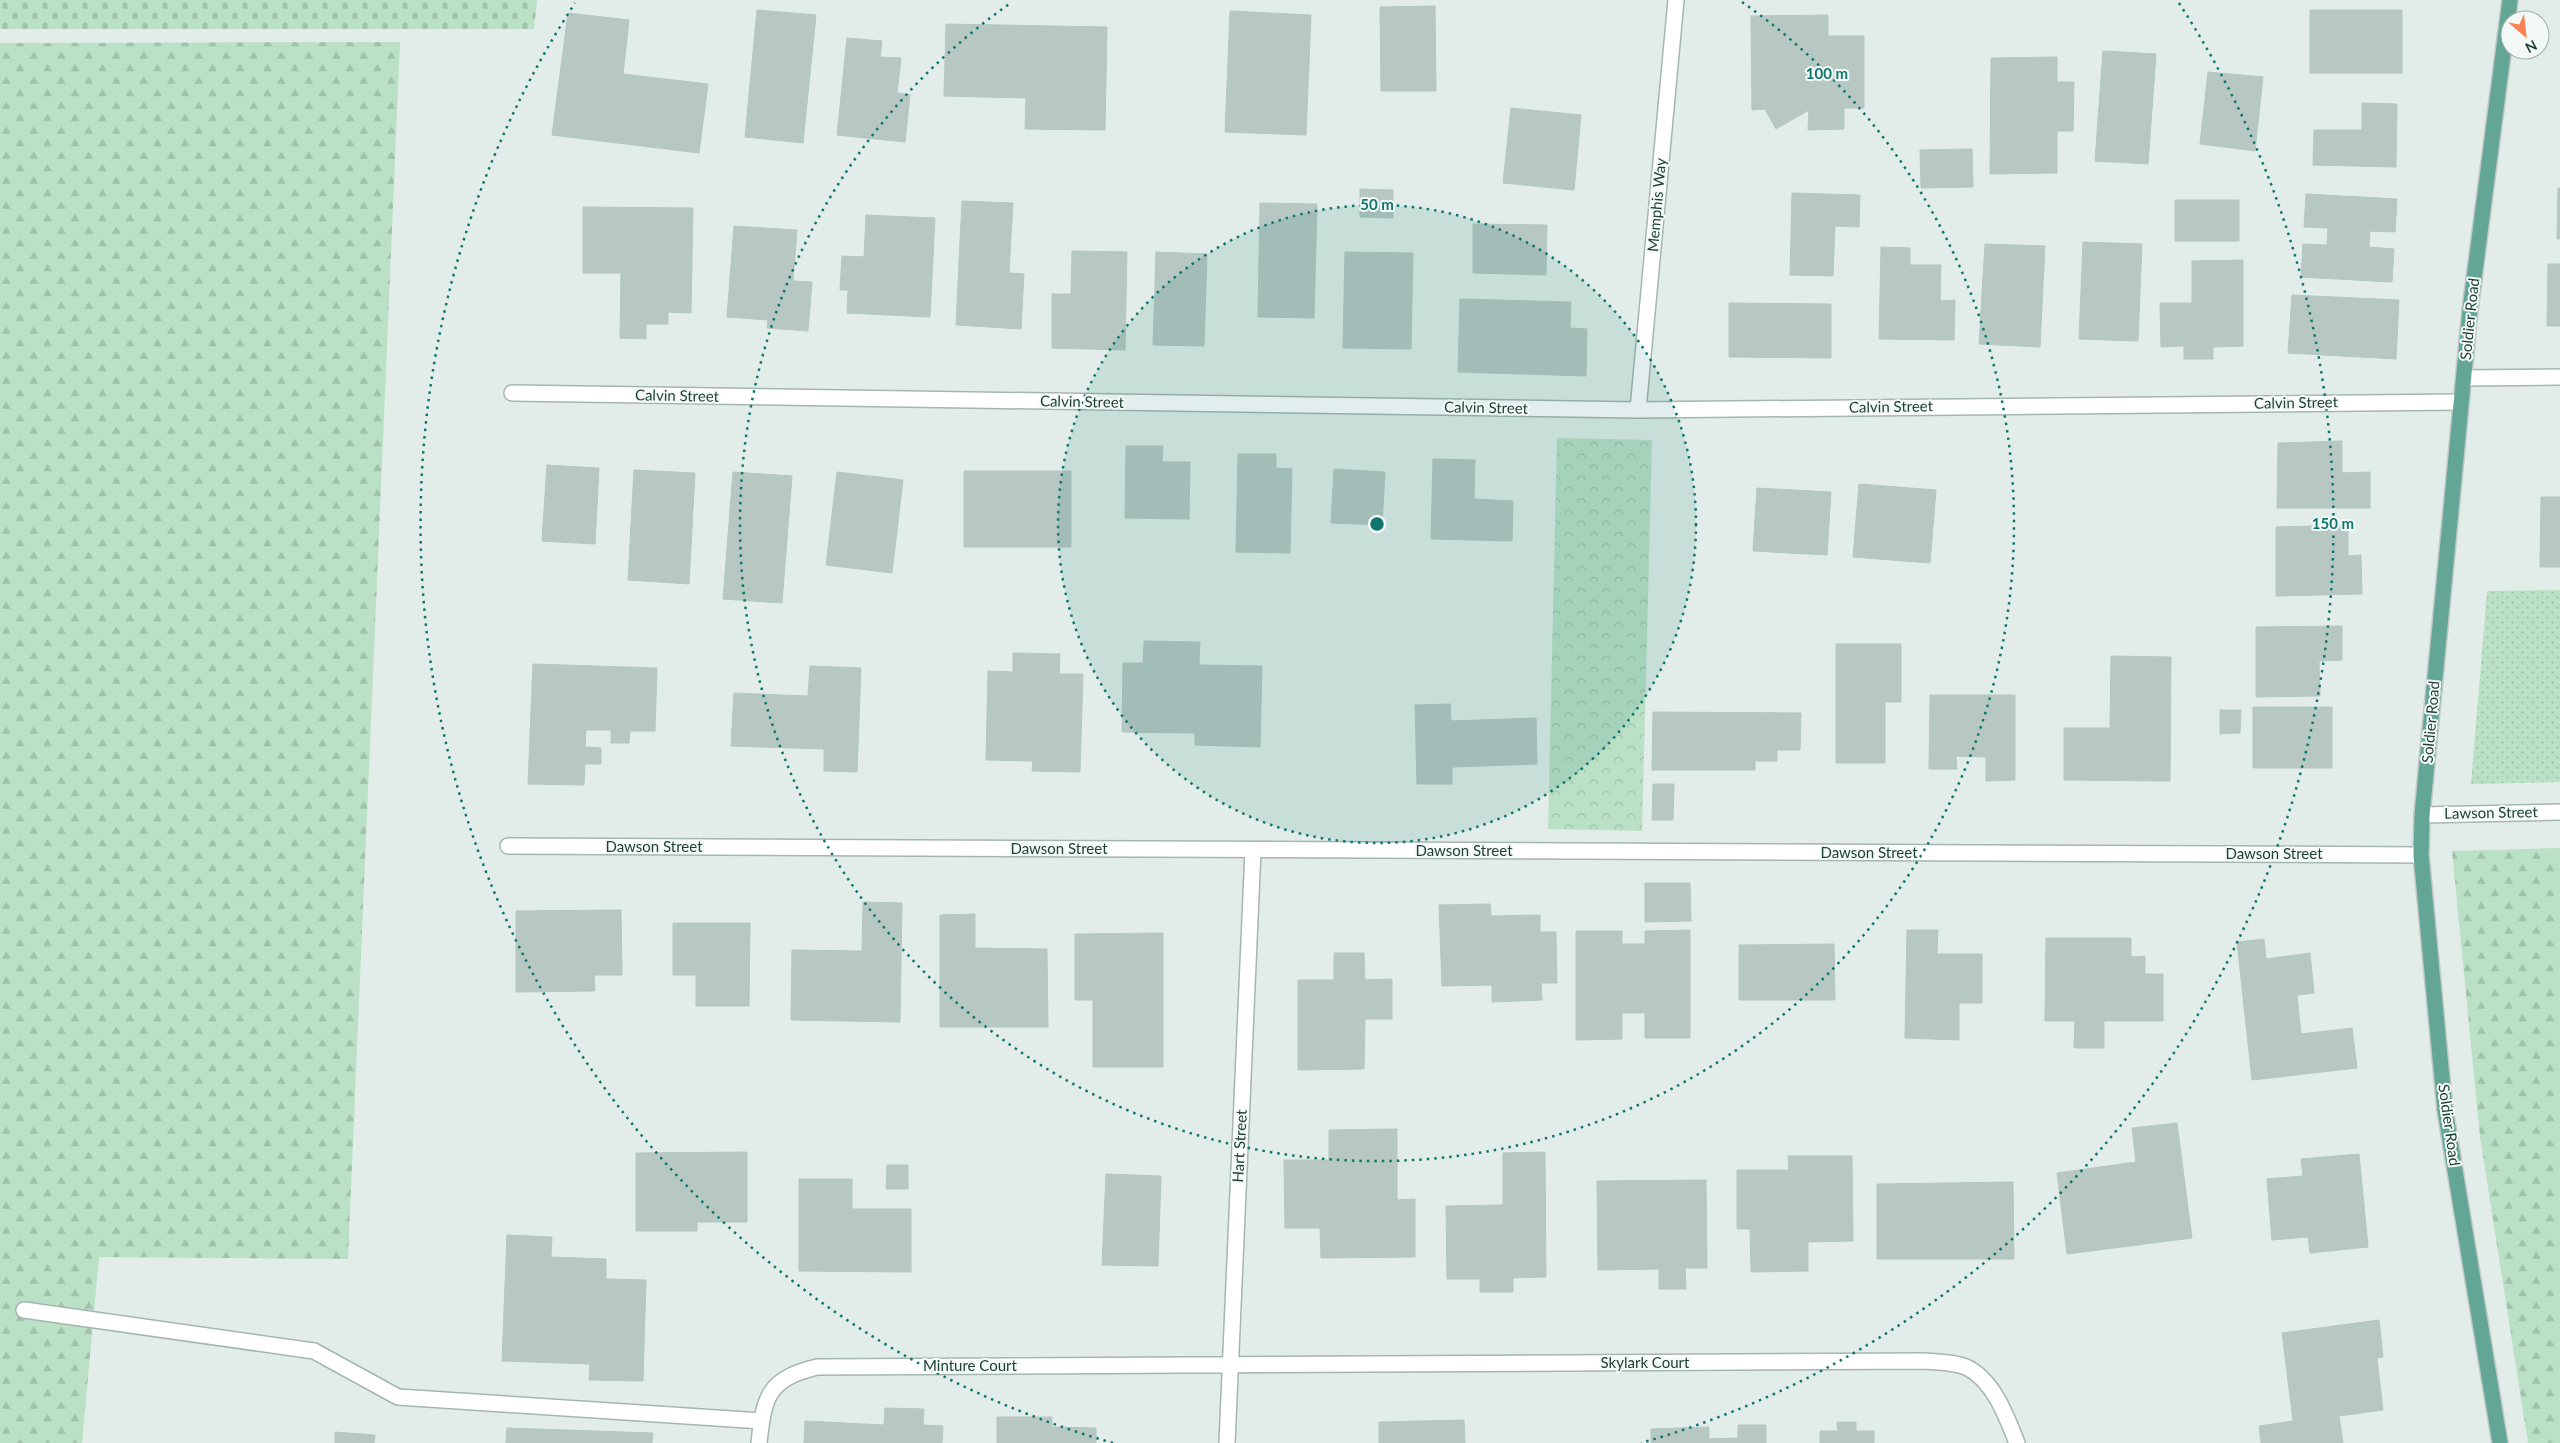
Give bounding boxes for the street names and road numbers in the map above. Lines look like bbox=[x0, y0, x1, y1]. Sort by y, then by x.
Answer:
street label: Memphis Way bbox=[1643, 157, 1669, 253]
street label: Soldier Road bbox=[2456, 277, 2482, 361]
street label: Calvin Street bbox=[635, 385, 720, 405]
street label: Calvin Street bbox=[1040, 391, 1125, 411]
street label: Calvin Street bbox=[2254, 392, 2339, 412]
street label: Calvin Street bbox=[1849, 396, 1934, 416]
street label: Calvin Street bbox=[1444, 397, 1529, 417]
street label: Soldier Road bbox=[2417, 680, 2443, 764]
street label: Lawson Street bbox=[2444, 802, 2539, 822]
street label: Dawson Street bbox=[605, 837, 703, 855]
street label: Dawson Street bbox=[1010, 839, 1108, 857]
street label: Dawson Street bbox=[1415, 841, 1513, 859]
street label: Dawson Street bbox=[1820, 843, 1918, 861]
street label: Dawson Street bbox=[2225, 844, 2323, 862]
street label: Soldier Road bbox=[2435, 1083, 2465, 1167]
street label: Hart Street bbox=[1228, 1108, 1250, 1183]
street label: Skylark Court bbox=[1601, 1353, 1690, 1371]
street label: Minture Court bbox=[923, 1356, 1018, 1374]

